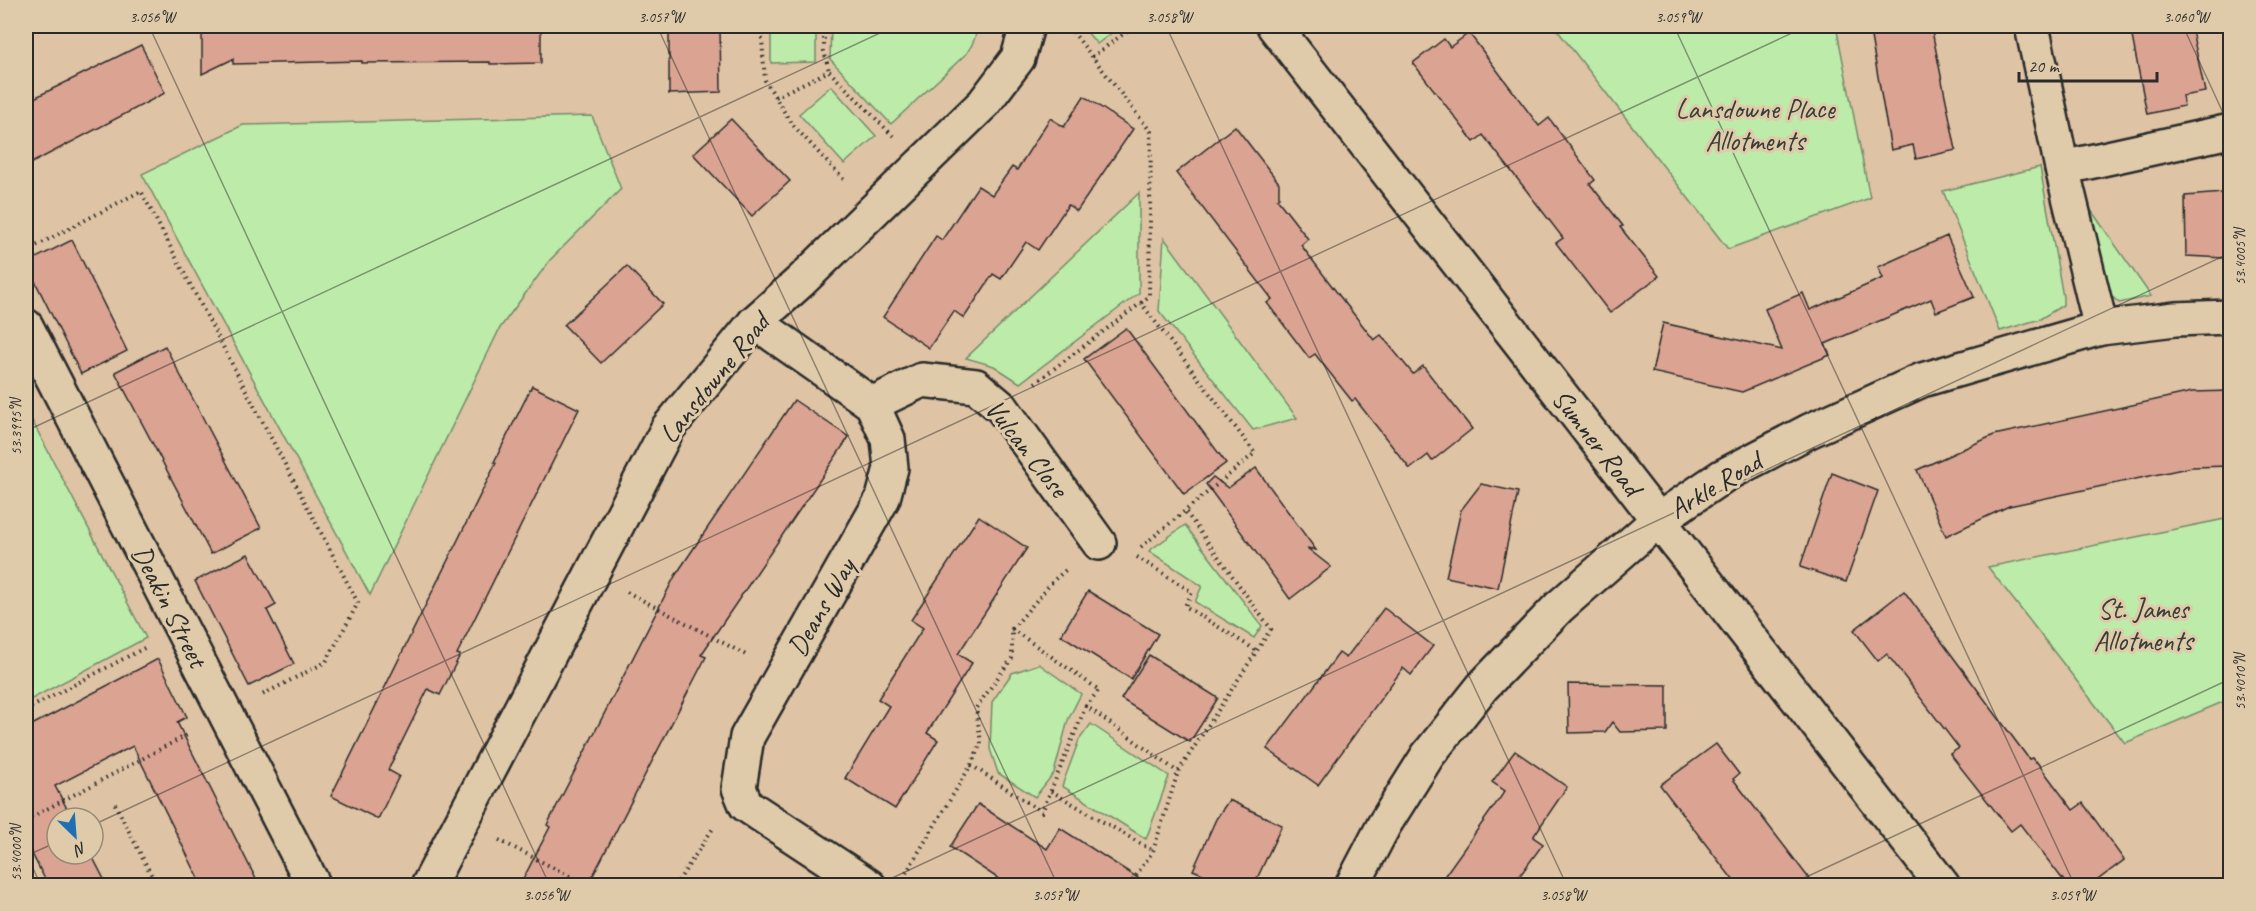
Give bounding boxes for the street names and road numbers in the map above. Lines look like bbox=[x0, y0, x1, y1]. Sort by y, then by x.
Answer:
street label: Lansdowne Road bbox=[651, 303, 780, 450]
street label: Sumner Road bbox=[1545, 382, 1652, 505]
street label: Vulcan Close bbox=[978, 392, 1077, 506]
street label: Arkle Road bbox=[1662, 442, 1771, 526]
street label: Deakin Street bbox=[124, 539, 217, 675]
street label: Deans Way bbox=[779, 550, 864, 662]

